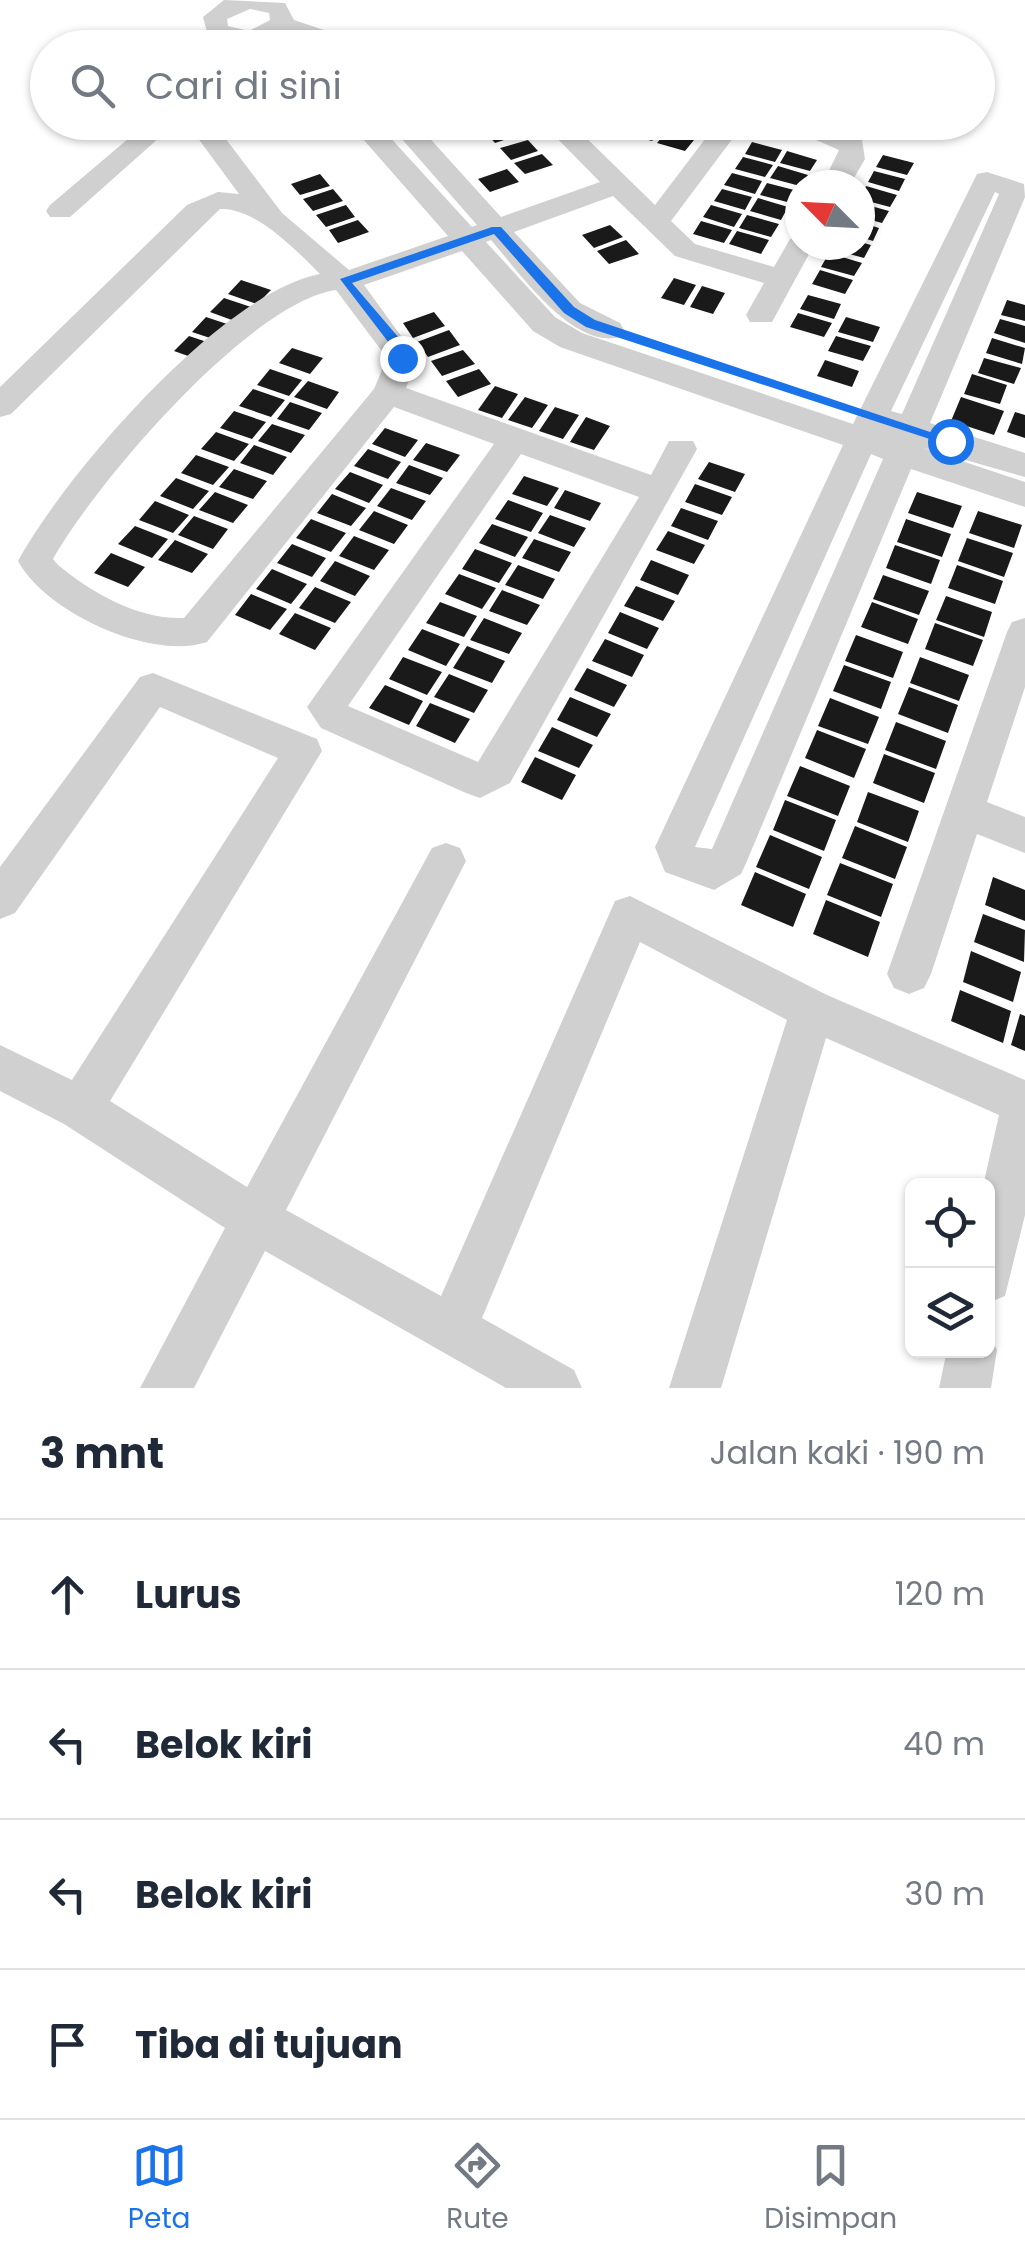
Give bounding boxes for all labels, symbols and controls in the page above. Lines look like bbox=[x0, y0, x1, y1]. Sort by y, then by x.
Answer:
search box bbox=[30, 30, 995, 140]
icon: search bbox=[65, 58, 120, 113]
text: Cari di sini bbox=[145, 59, 342, 112]
north arrow bbox=[785, 170, 875, 260]
route end bbox=[380, 336, 426, 382]
route start bbox=[928, 419, 974, 465]
map controls bbox=[905, 1178, 995, 1358]
button: locate bbox=[905, 1178, 995, 1268]
button: layers bbox=[905, 1268, 995, 1358]
text: 3 mnt bbox=[40, 1424, 164, 1483]
text: Jalan kaki · 190 m bbox=[710, 1430, 985, 1475]
icon: ahead bbox=[40, 1567, 95, 1622]
text: Lurus bbox=[135, 1568, 242, 1621]
text: 120 m bbox=[895, 1571, 985, 1616]
icon: left bbox=[40, 1717, 95, 1772]
text: Belok kiri bbox=[135, 1718, 313, 1771]
text: 40 m bbox=[903, 1721, 985, 1766]
icon: left bbox=[40, 1867, 95, 1922]
text: Belok kiri bbox=[135, 1868, 313, 1921]
text: 30 m bbox=[905, 1871, 985, 1916]
icon: arrive bbox=[40, 2017, 95, 2072]
text: Tiba di tujuan bbox=[135, 2018, 403, 2071]
tab: Peta bbox=[128, 2138, 191, 2240]
tab: Rute bbox=[446, 2138, 509, 2240]
tab: Disimpan bbox=[764, 2138, 897, 2240]

